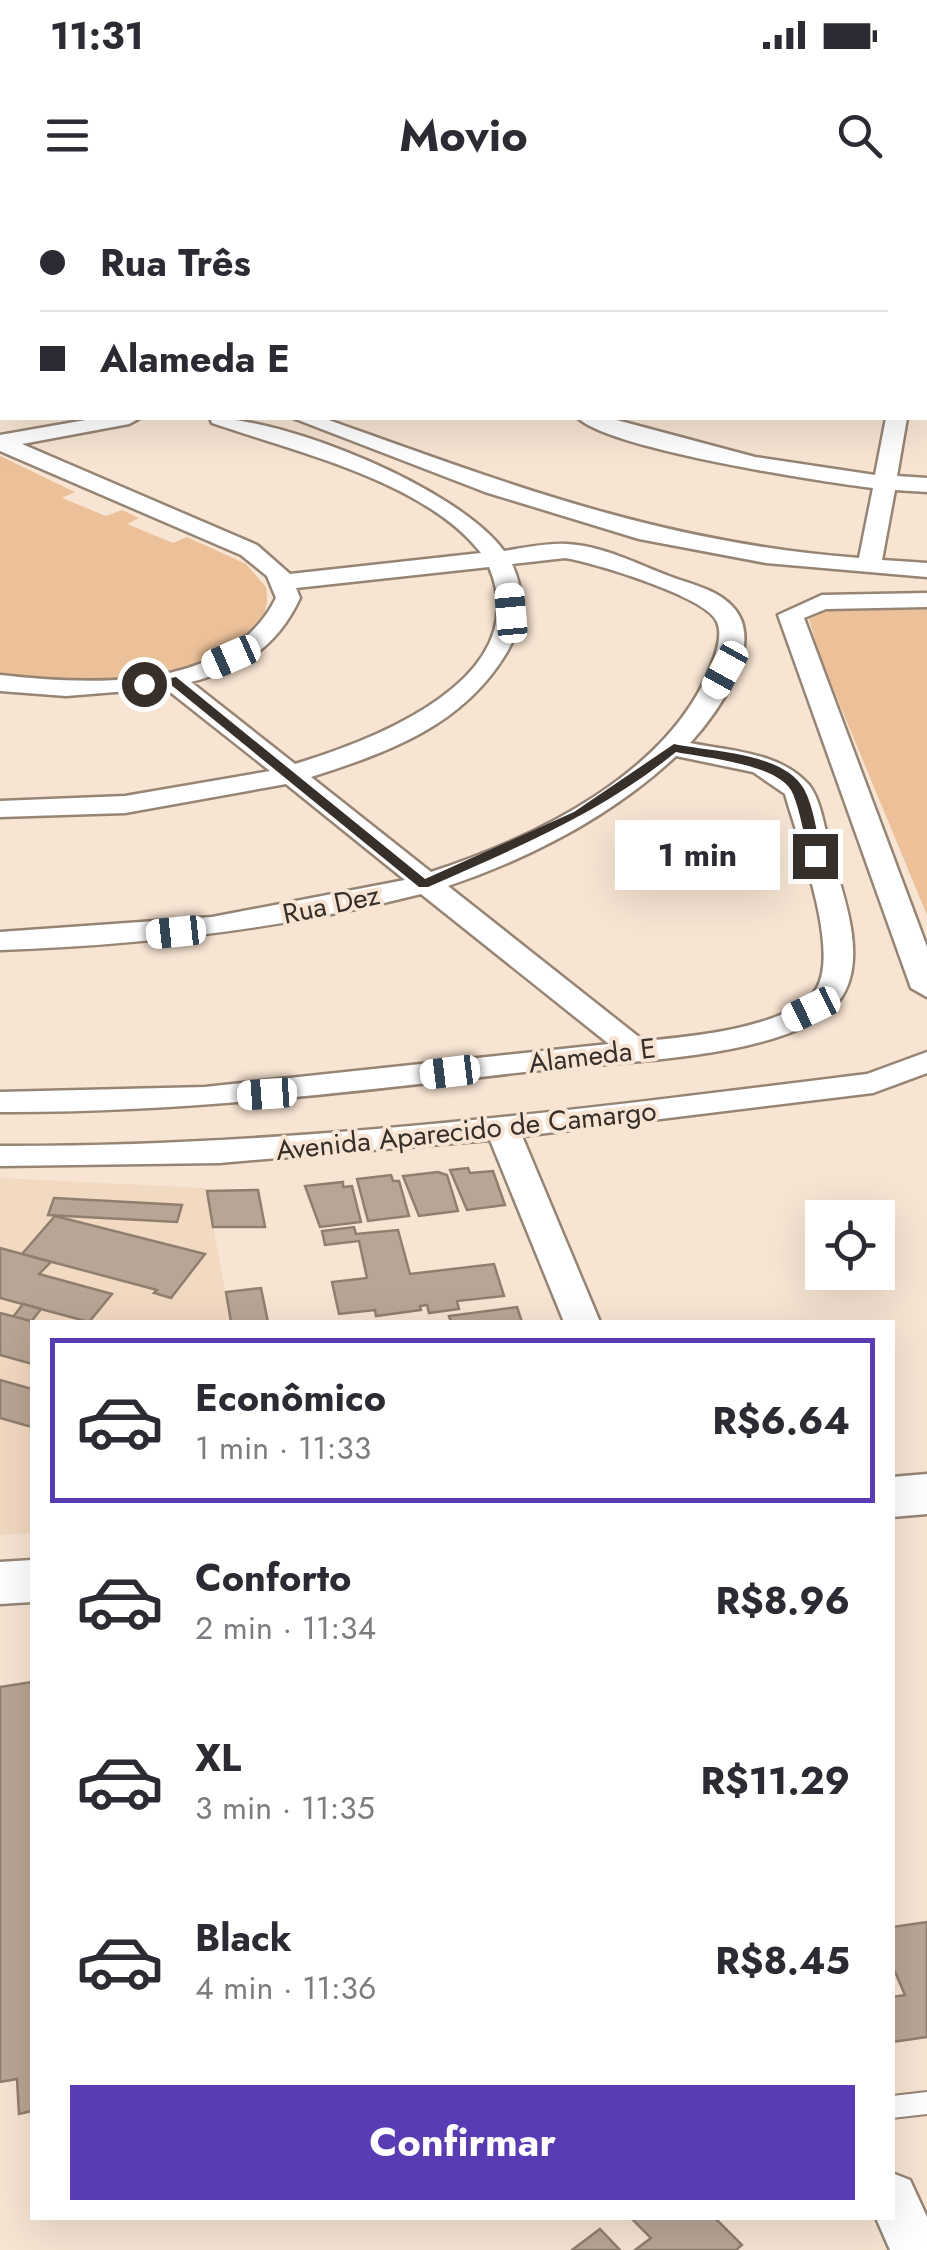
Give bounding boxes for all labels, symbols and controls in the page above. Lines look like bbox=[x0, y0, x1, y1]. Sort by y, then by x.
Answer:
text: 11:31 bbox=[50, 8, 144, 63]
text: Movio bbox=[399, 103, 528, 168]
icon: menu bbox=[40, 108, 95, 163]
icon: search bbox=[832, 108, 887, 163]
text: Rua Três bbox=[100, 235, 251, 290]
text: Alameda E bbox=[100, 331, 290, 386]
car bbox=[493, 582, 529, 644]
car bbox=[197, 631, 265, 683]
car bbox=[697, 636, 753, 704]
route start bbox=[122, 662, 167, 707]
callout: 1 min bbox=[615, 821, 780, 891]
text: 1 min bbox=[658, 832, 737, 878]
route end bbox=[793, 834, 838, 879]
street label: Rua Dez bbox=[279, 874, 383, 935]
car bbox=[145, 914, 207, 950]
car bbox=[777, 982, 845, 1036]
street label: Alameda E bbox=[526, 1027, 658, 1084]
car bbox=[418, 1053, 482, 1091]
car bbox=[236, 1077, 298, 1111]
street label: Avenida Aparecido de Camargo bbox=[274, 1090, 658, 1171]
map controls bbox=[805, 1200, 895, 1290]
button: locate bbox=[805, 1200, 895, 1290]
text: Econômico bbox=[195, 1370, 386, 1425]
icon: car bbox=[75, 1376, 165, 1466]
text: R$6.64 bbox=[712, 1393, 850, 1448]
text: 1 min · 11:33 bbox=[195, 1425, 371, 1471]
text: Conforto bbox=[195, 1550, 352, 1605]
icon: car bbox=[75, 1556, 165, 1646]
text: R$8.96 bbox=[715, 1573, 850, 1628]
text: 2 min · 11:34 bbox=[195, 1605, 376, 1651]
text: XL bbox=[195, 1730, 241, 1785]
icon: car bbox=[75, 1736, 165, 1826]
text: R$11.29 bbox=[701, 1753, 850, 1808]
text: 3 min · 11:35 bbox=[195, 1785, 375, 1831]
text: Black bbox=[195, 1910, 292, 1965]
icon: car bbox=[75, 1916, 165, 2006]
text: R$8.45 bbox=[715, 1933, 850, 1988]
text: 4 min · 11:36 bbox=[195, 1965, 376, 2011]
button: Confirmar bbox=[70, 2085, 855, 2200]

